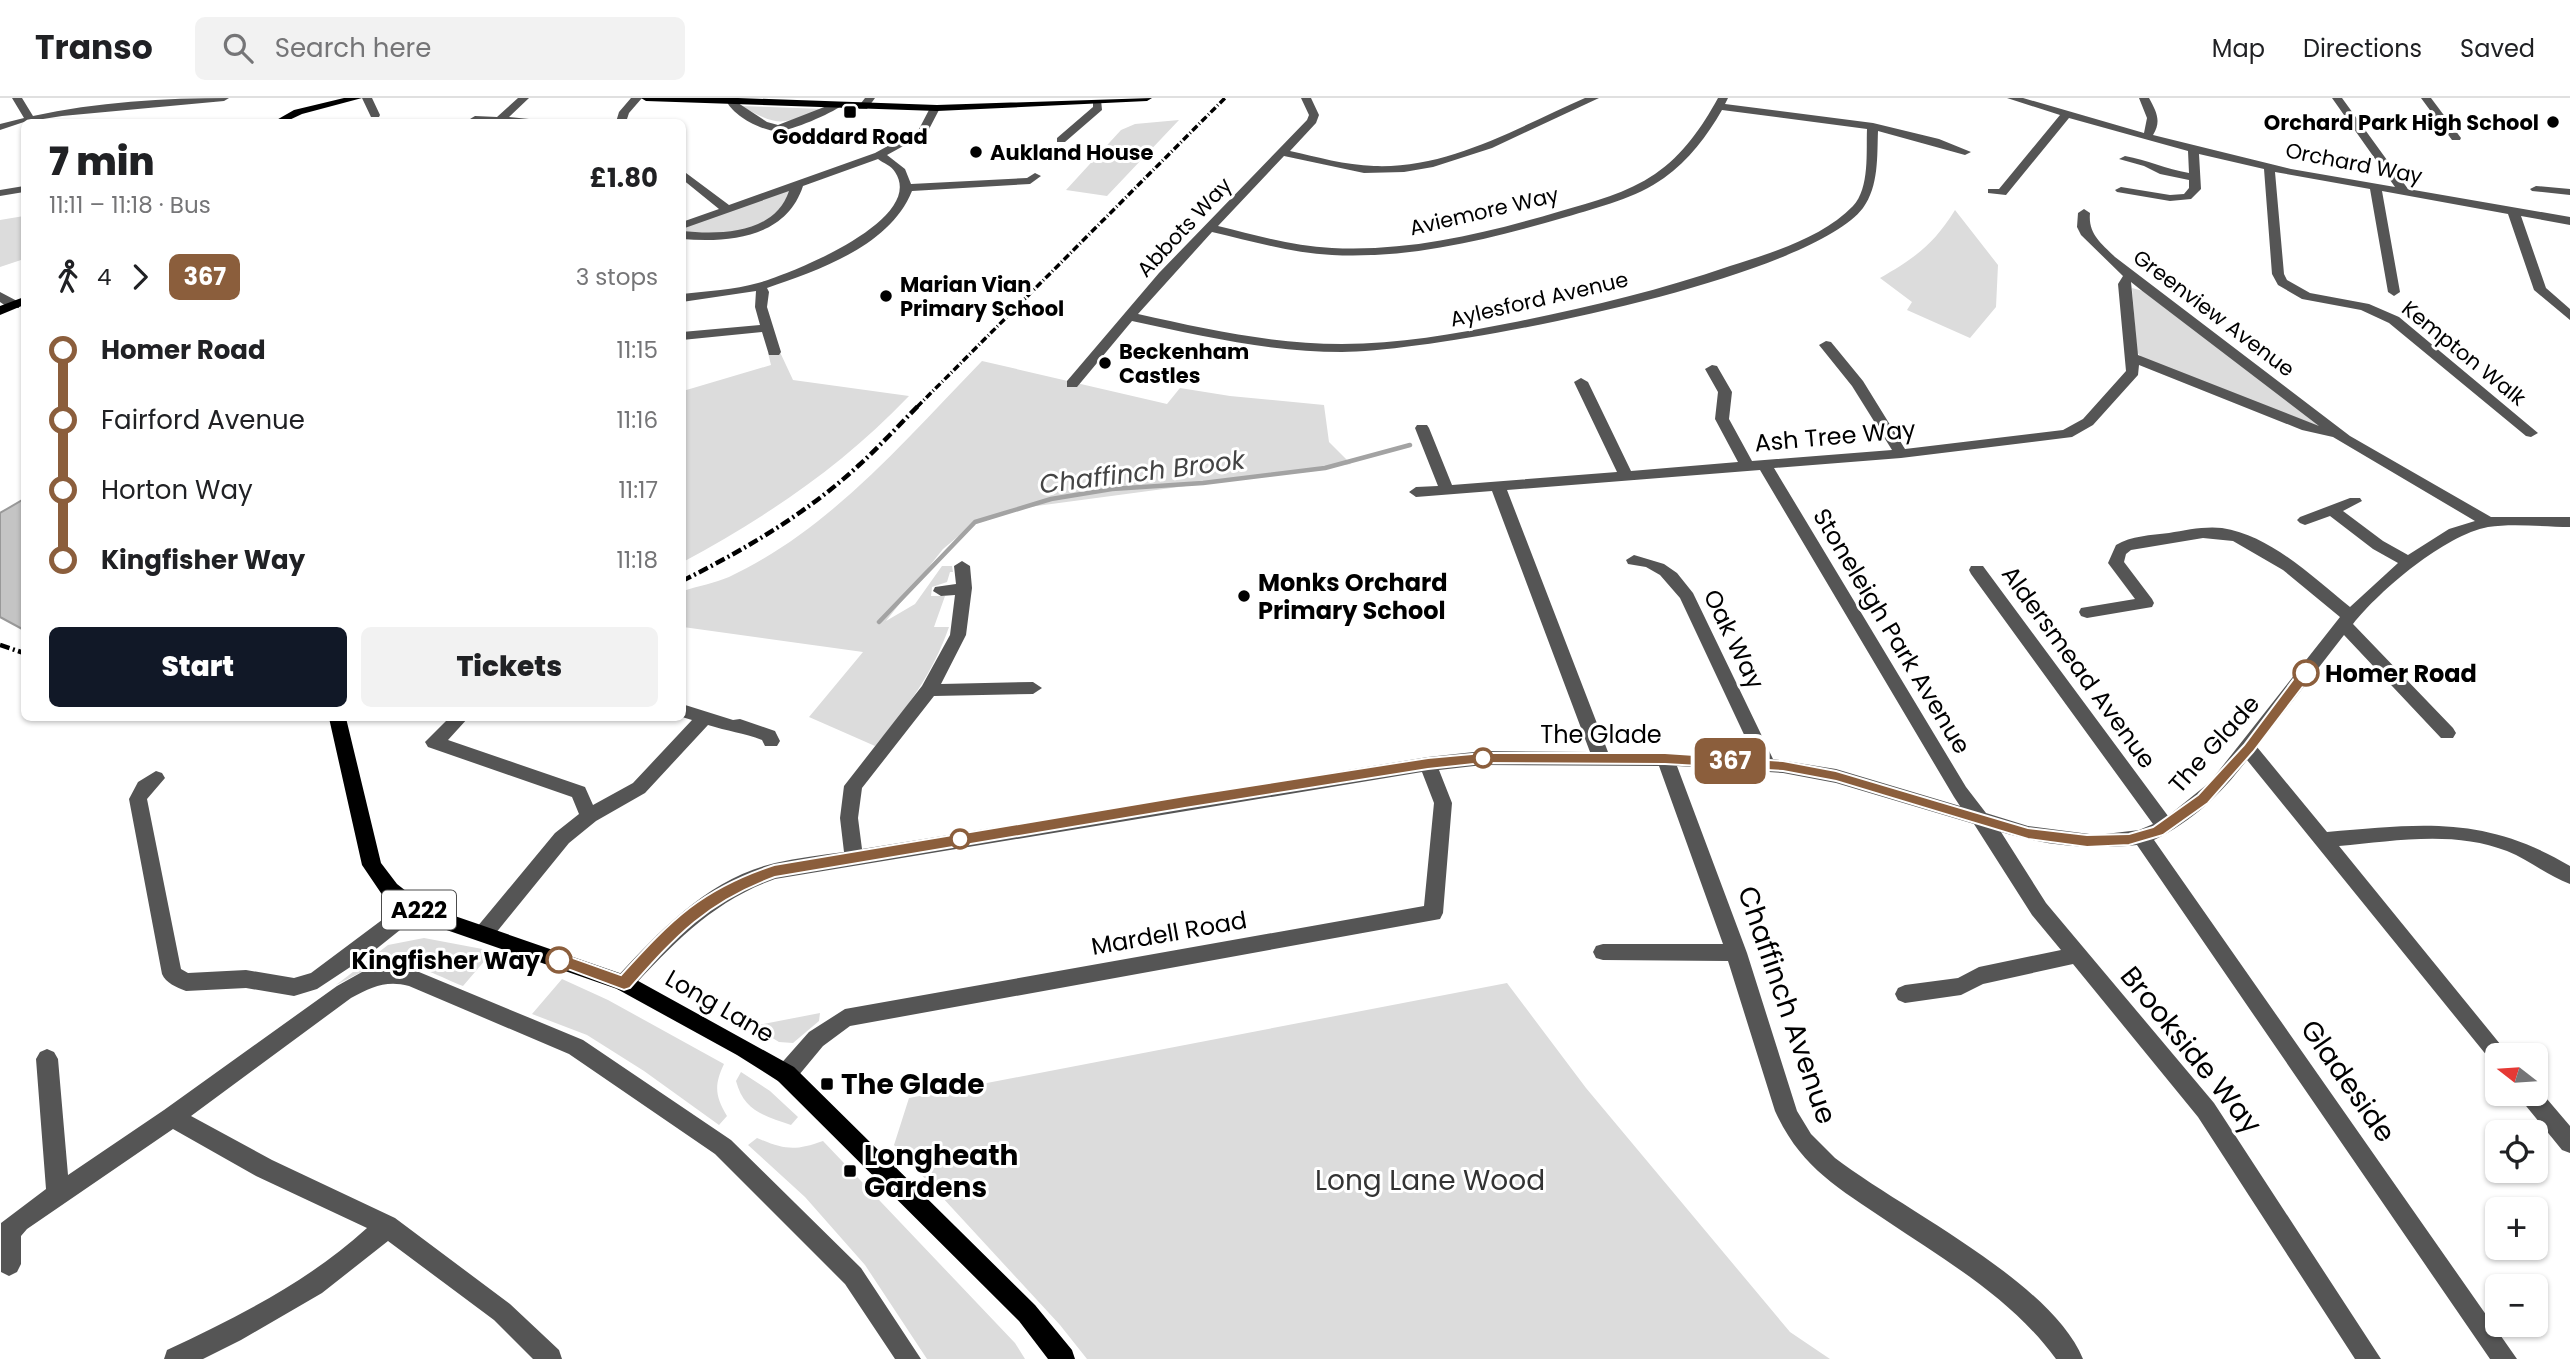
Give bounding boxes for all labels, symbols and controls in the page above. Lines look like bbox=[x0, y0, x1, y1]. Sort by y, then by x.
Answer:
search box bbox=[195, 17, 685, 80]
text: Transo bbox=[35, 24, 153, 71]
icon: search bbox=[219, 29, 257, 67]
text: Search here bbox=[275, 30, 431, 66]
text: Map bbox=[2212, 32, 2265, 65]
text: Directions bbox=[2303, 32, 2422, 65]
text: Saved bbox=[2460, 32, 2535, 65]
marker: Goddard Road bbox=[842, 104, 858, 120]
place label: Orchard Park High School bbox=[2264, 108, 2539, 137]
marker: Orchard Park High School bbox=[2545, 114, 2561, 130]
place label: Goddard Road bbox=[772, 122, 928, 151]
text: 7 min bbox=[49, 135, 154, 188]
street label: Orchard Way bbox=[2283, 136, 2425, 191]
place label: Aukland House bbox=[990, 138, 1154, 167]
marker: Aukland House bbox=[968, 144, 984, 160]
text: £1.80 bbox=[590, 160, 658, 196]
street label: Abbots Way bbox=[1130, 171, 1238, 283]
street label: Aviemore Way bbox=[1407, 180, 1562, 242]
text: 11:11 – 11:18 · Bus bbox=[49, 189, 211, 221]
street label: Greenview Avenue bbox=[2127, 243, 2301, 383]
icon: walk bbox=[49, 258, 87, 296]
icon: forward bbox=[121, 258, 159, 296]
text: 367 bbox=[183, 260, 226, 293]
text: 4 bbox=[97, 261, 111, 293]
text: 3 stops bbox=[576, 261, 658, 293]
street label: Aylesford Avenue bbox=[1447, 264, 1631, 334]
place label: Marian Vian Primary School bbox=[900, 270, 1064, 323]
marker: Marian Vian Primary School bbox=[878, 288, 894, 304]
street label: Kempton Walk bbox=[2396, 294, 2532, 412]
text: Homer Road bbox=[101, 332, 266, 368]
text: 11:15 bbox=[617, 334, 658, 366]
place label: Beckenham Castles bbox=[1119, 337, 1249, 390]
marker: Beckenham Castles bbox=[1097, 355, 1113, 371]
text: Fairford Avenue bbox=[101, 402, 305, 438]
text: 11:16 bbox=[616, 404, 658, 436]
street label: Ash Tree Way bbox=[1753, 412, 1917, 459]
water label: Chaffinch Brook bbox=[1037, 441, 1248, 502]
text: Horton Way bbox=[101, 472, 253, 508]
text: 11:17 bbox=[618, 474, 658, 506]
street label: Stoneleigh Park Avenue bbox=[1805, 502, 1979, 760]
text: Kingfisher Way bbox=[101, 542, 305, 578]
text: 11:18 bbox=[617, 544, 658, 576]
street label: Aldersmead Avenue bbox=[1994, 559, 2164, 775]
place label: Monks Orchard Primary School bbox=[1258, 566, 1448, 627]
street label: Oak Way bbox=[1696, 584, 1772, 695]
marker: Monks Orchard Primary School bbox=[1236, 588, 1252, 604]
button: Start bbox=[49, 627, 347, 707]
button: Tickets bbox=[361, 627, 658, 707]
place label: Homer Road bbox=[2325, 657, 2477, 690]
marker: Homer Road bbox=[2293, 660, 2319, 686]
street label: The Glade bbox=[2161, 688, 2267, 800]
street label: The Glade bbox=[1540, 718, 1662, 751]
line badge: 367 bbox=[1690, 738, 1770, 784]
text: 367 bbox=[1709, 744, 1751, 777]
unlabelled marker bbox=[1473, 748, 1493, 768]
unlabelled marker bbox=[950, 829, 970, 849]
street label: Chaffinch Avenue bbox=[1728, 881, 1846, 1129]
road number: A222 bbox=[382, 890, 456, 930]
street label: Mardell Road bbox=[1089, 903, 1249, 963]
place label: Kingfisher Way bbox=[352, 944, 541, 977]
marker: Kingfisher Way bbox=[546, 947, 572, 973]
street label: Brookside Way bbox=[2111, 958, 2271, 1142]
street label: Long Lane bbox=[660, 962, 780, 1050]
street label: Gladeside bbox=[2291, 1012, 2405, 1150]
north arrow bbox=[2485, 1043, 2548, 1106]
map controls bbox=[2485, 1043, 2548, 1337]
place label: The Glade bbox=[841, 1065, 984, 1104]
marker: The Glade bbox=[819, 1076, 835, 1092]
button: locate bbox=[2485, 1120, 2548, 1183]
place label: Longheath Gardens bbox=[864, 1136, 1018, 1207]
park label: Long Lane Wood bbox=[1315, 1161, 1545, 1200]
marker: Longheath Gardens bbox=[842, 1163, 858, 1179]
button: + bbox=[2485, 1197, 2548, 1260]
button: − bbox=[2485, 1274, 2548, 1337]

